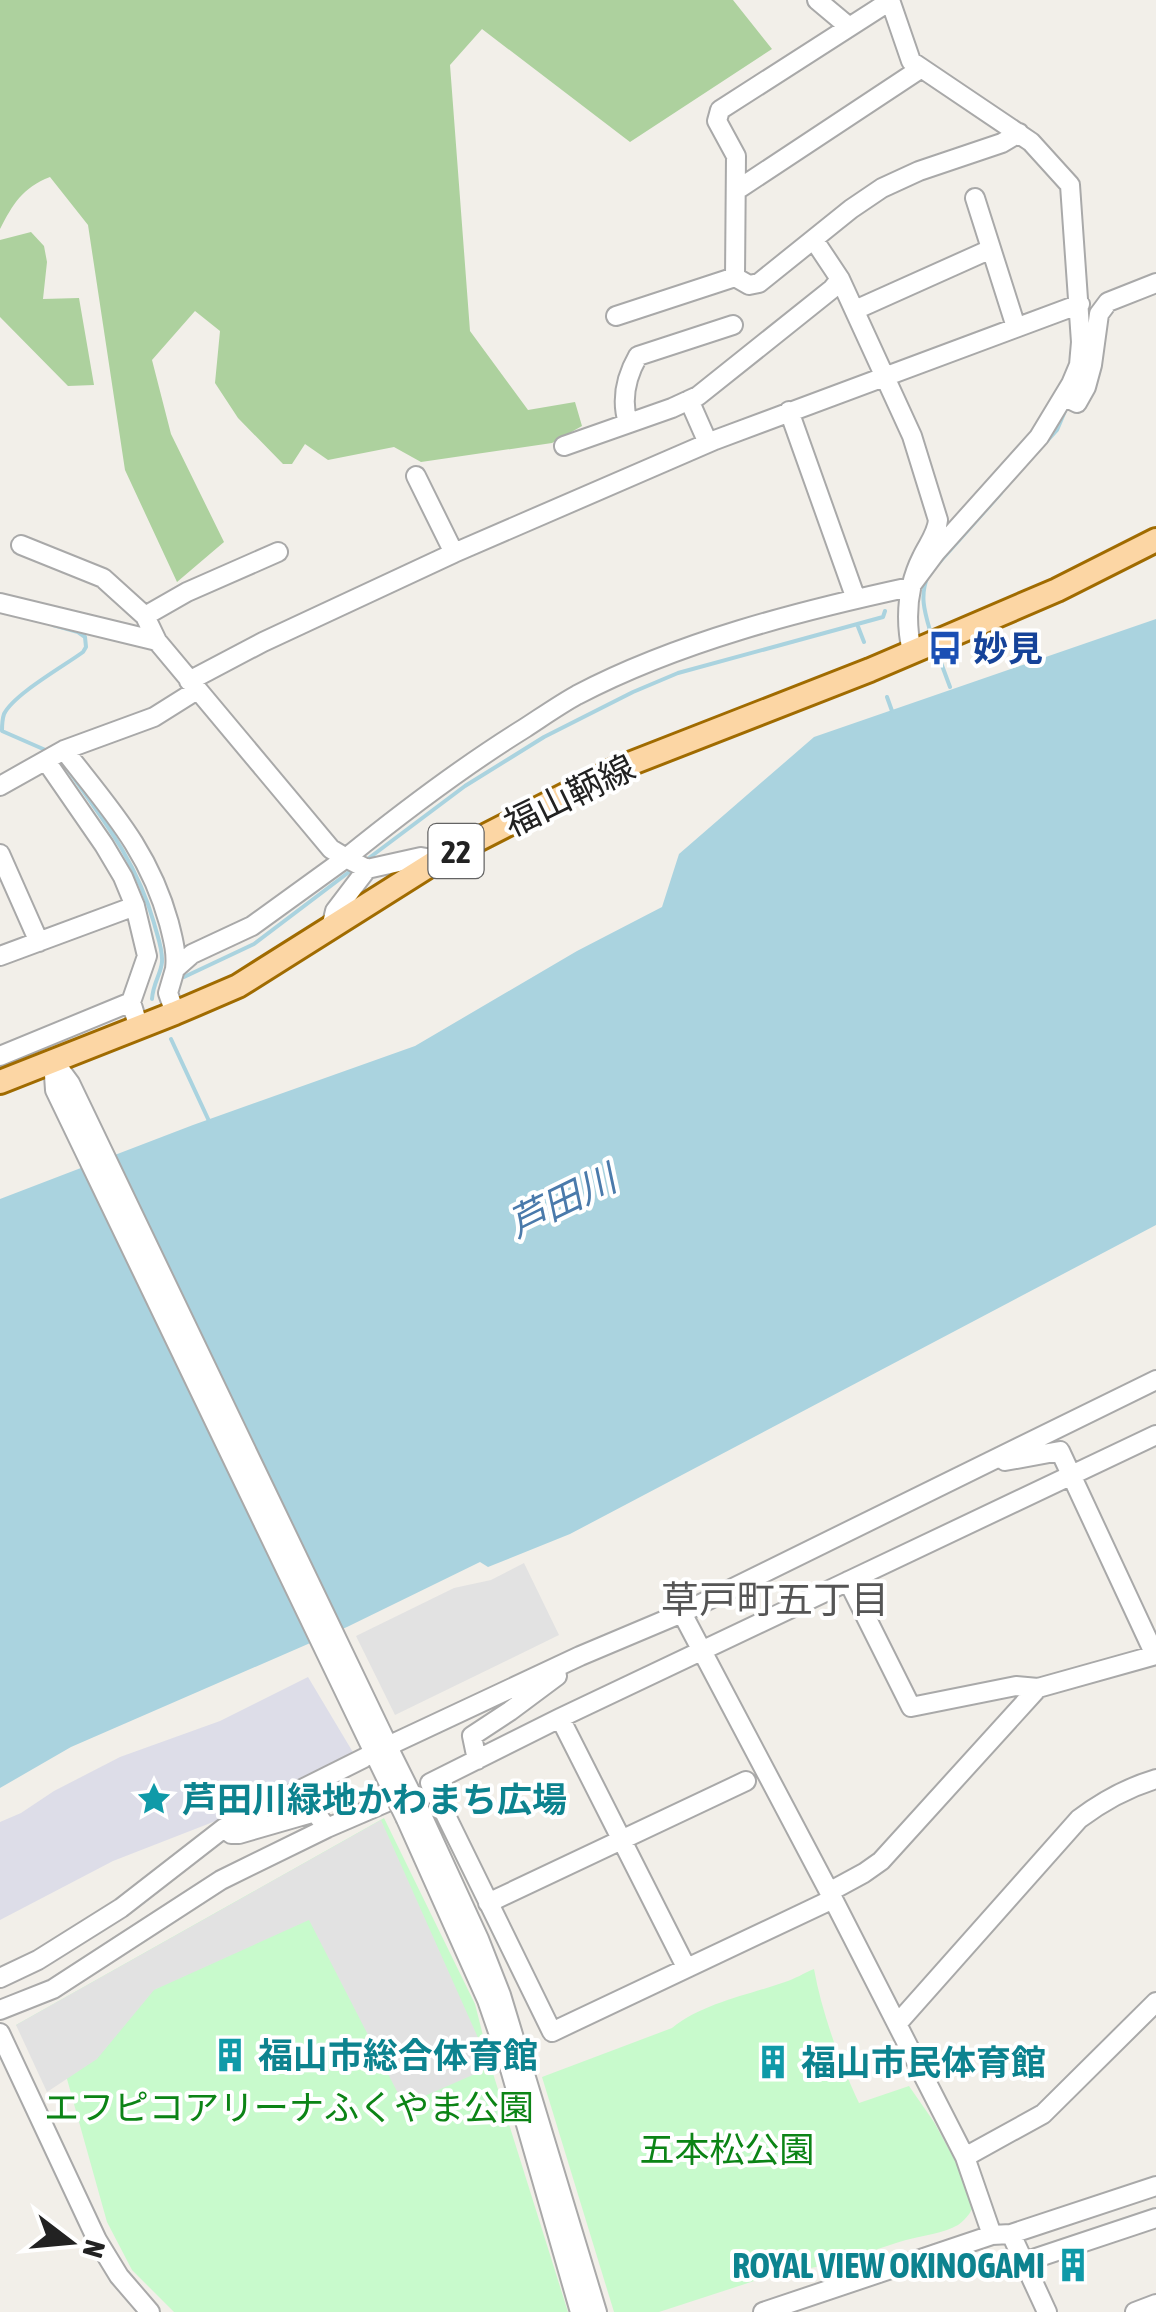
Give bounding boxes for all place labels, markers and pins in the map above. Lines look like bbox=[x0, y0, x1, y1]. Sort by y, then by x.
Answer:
place label: 妙見 bbox=[973, 628, 1043, 668]
bus stop icon: 妙見 bbox=[926, 629, 964, 667]
place label: 芦田川緑地かわまち広場 bbox=[182, 1779, 567, 1819]
place icon: 芦田川緑地かわまち広場 bbox=[135, 1780, 173, 1818]
place label: 福山市総合体育館 bbox=[258, 2035, 538, 2075]
building icon: 福山市総合体育館 bbox=[211, 2036, 249, 2074]
place label: 福山市民体育館 bbox=[801, 2042, 1046, 2082]
building icon: 福山市民体育館 bbox=[754, 2043, 792, 2081]
place label: ROYAL VIEW OKINOGAMI bbox=[732, 2245, 1045, 2285]
building icon: ROYAL VIEW OKINOGAMI bbox=[1054, 2246, 1092, 2284]

